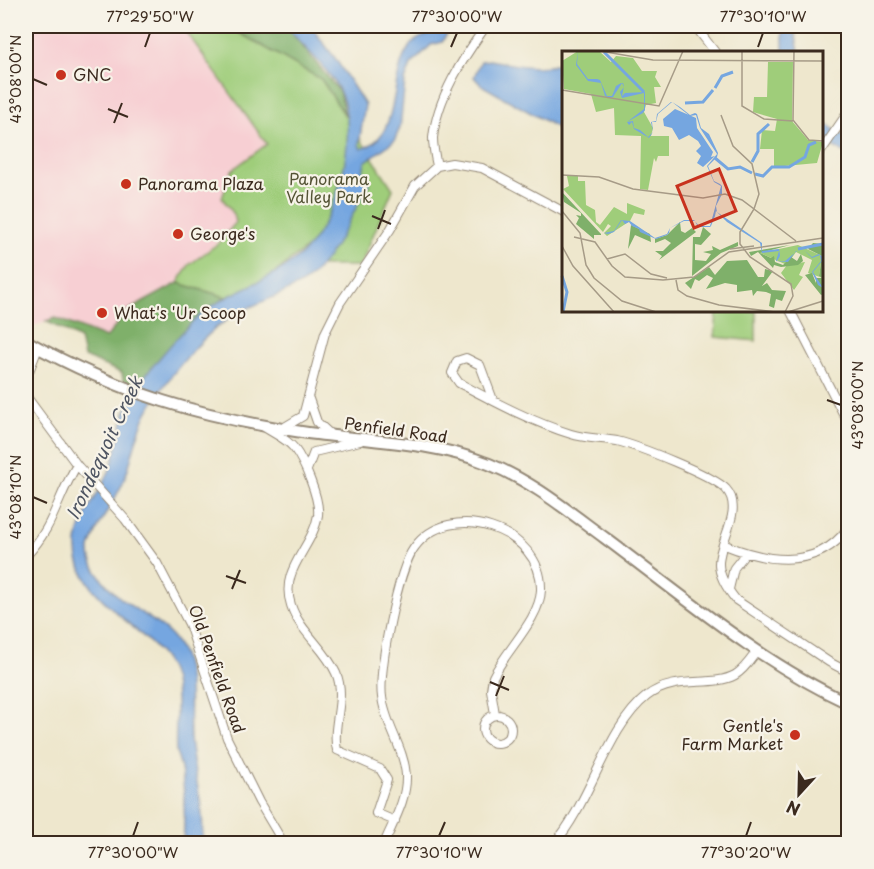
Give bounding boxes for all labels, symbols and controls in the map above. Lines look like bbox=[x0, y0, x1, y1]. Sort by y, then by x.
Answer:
text: 77°29'50"W bbox=[106, 4, 194, 27]
text: 77°30'00"W bbox=[412, 4, 503, 27]
text: 77°30'10"W bbox=[720, 4, 807, 27]
text: 43°08'00"N bbox=[3, 35, 26, 123]
inset map bbox=[562, 51, 823, 312]
place label: GNC bbox=[73, 62, 112, 86]
marker: GNC bbox=[54, 68, 68, 82]
park label: Panorama Valley Park bbox=[286, 166, 372, 208]
place label: Panorama Plaza bbox=[138, 171, 264, 195]
marker: Panorama Plaza bbox=[119, 177, 133, 191]
place label: George's bbox=[190, 221, 255, 245]
marker: George's bbox=[171, 227, 185, 241]
place label: What's 'Ur Scoop bbox=[114, 300, 246, 324]
marker: What's 'Ur Scoop bbox=[95, 306, 109, 320]
text: 43°08'00"N bbox=[845, 361, 868, 449]
water label: Irondequoit Creek bbox=[59, 370, 149, 524]
street label: Penfield Road bbox=[343, 410, 449, 448]
text: 43°08'10"N bbox=[3, 455, 26, 539]
street label: Old Penfield Road bbox=[184, 601, 252, 736]
place label: Gentle's Farm Market bbox=[681, 713, 783, 755]
marker: Gentle's Farm Market bbox=[788, 728, 802, 742]
north arrow bbox=[769, 764, 829, 824]
text: N bbox=[783, 795, 803, 822]
text: 77°30'00"W bbox=[88, 840, 179, 863]
text: 77°30'10"W bbox=[396, 840, 483, 863]
text: 77°30'20"W bbox=[701, 840, 792, 863]

